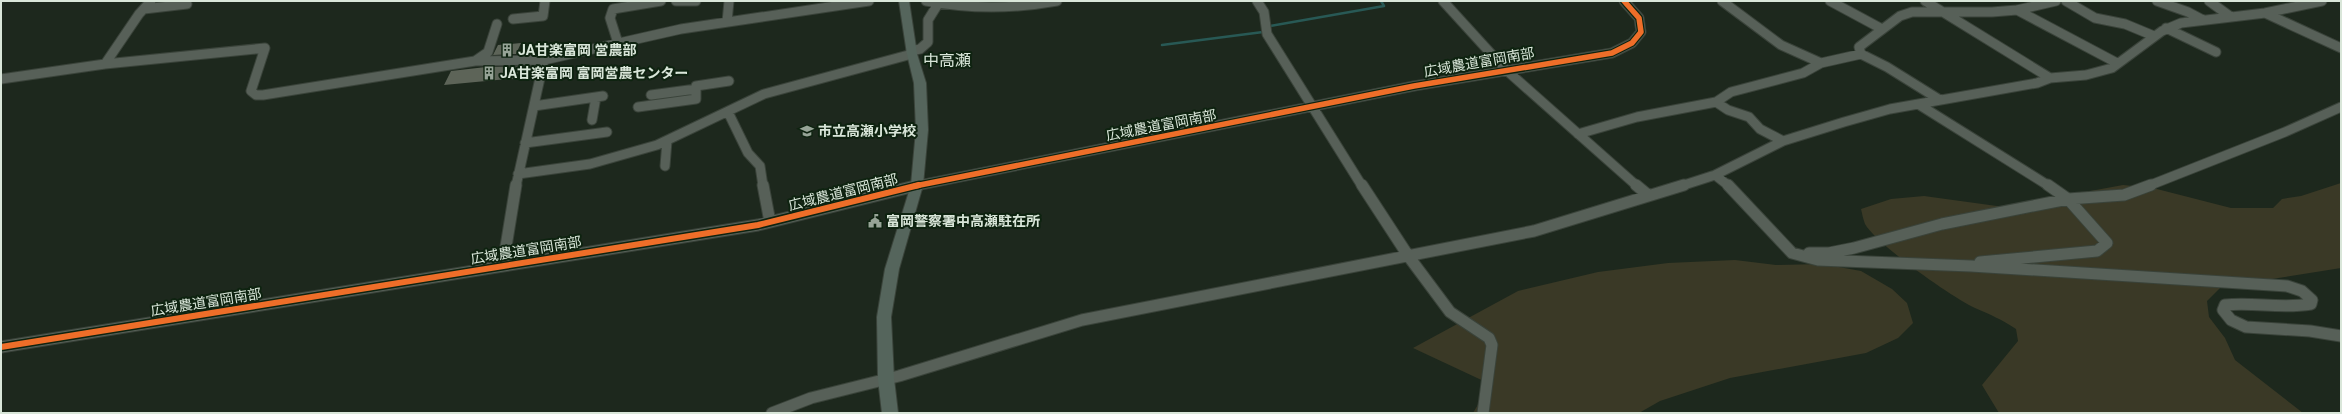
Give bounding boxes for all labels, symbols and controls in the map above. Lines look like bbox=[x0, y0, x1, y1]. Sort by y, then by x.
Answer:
building icon: JA甘楽富岡 営農部 bbox=[499, 42, 515, 58]
place label: JA甘楽富岡 営農部 bbox=[518, 42, 637, 58]
street label: 広域農道富岡南部 bbox=[1422, 44, 1536, 80]
district label: 中高瀬 bbox=[923, 51, 971, 70]
building icon: JA甘楽富岡 富岡営農センター bbox=[481, 65, 497, 81]
place label: JA甘楽富岡 富岡営農センター bbox=[500, 65, 689, 81]
street label: 広域農道富岡南部 bbox=[1105, 106, 1217, 144]
school or university icon: 市立高瀬小学校 bbox=[799, 123, 815, 139]
place label: 市立高瀬小学校 bbox=[818, 123, 916, 139]
street label: 広域農道富岡南部 bbox=[787, 171, 899, 213]
public building icon: 富岡警察署中高瀬駐在所 bbox=[867, 213, 883, 229]
place label: 富岡警察署中高瀬駐在所 bbox=[886, 213, 1040, 229]
street label: 広域農道富岡南部 bbox=[469, 233, 583, 267]
street label: 広域農道富岡南部 bbox=[149, 285, 263, 319]

